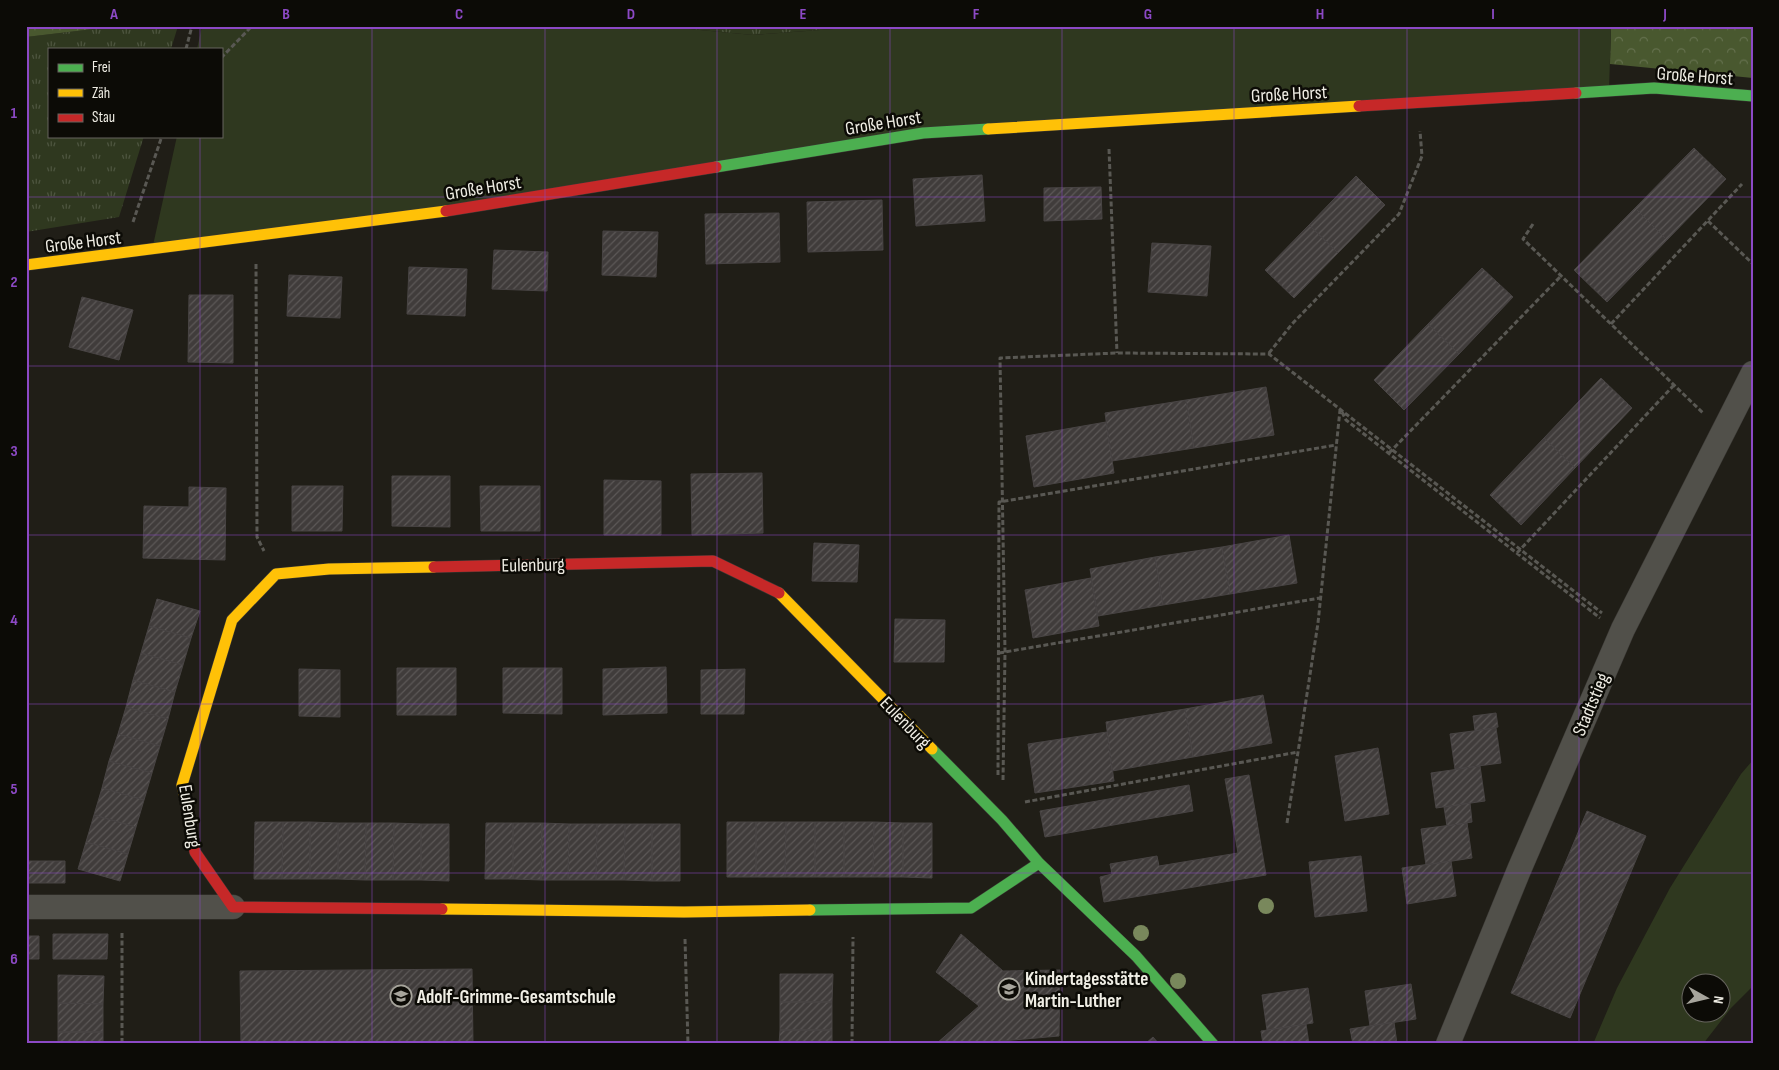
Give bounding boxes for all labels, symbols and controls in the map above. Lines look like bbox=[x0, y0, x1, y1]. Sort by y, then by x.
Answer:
text: A bbox=[109, 5, 118, 24]
text: B bbox=[282, 5, 290, 24]
text: C bbox=[455, 5, 463, 24]
text: D bbox=[627, 5, 635, 24]
text: E bbox=[800, 5, 807, 24]
text: F bbox=[973, 5, 980, 24]
text: G bbox=[1144, 5, 1152, 24]
text: H bbox=[1316, 5, 1324, 24]
text: I bbox=[1491, 5, 1495, 24]
text: J bbox=[1662, 5, 1667, 24]
legend bbox=[48, 48, 222, 138]
text: Frei bbox=[92, 58, 111, 77]
street label: Große Horst bbox=[1656, 62, 1734, 91]
street label: Große Horst bbox=[1250, 81, 1328, 108]
text: Zäh bbox=[92, 84, 110, 103]
text: 1 bbox=[11, 104, 18, 123]
street label: Große Horst bbox=[844, 106, 923, 141]
text: Stau bbox=[92, 108, 115, 127]
street label: Große Horst bbox=[444, 171, 523, 206]
street label: Große Horst bbox=[44, 226, 123, 259]
text: 2 bbox=[10, 273, 18, 292]
text: 3 bbox=[10, 442, 18, 461]
street label: Eulenburg bbox=[501, 553, 565, 578]
text: 4 bbox=[10, 611, 18, 630]
street label: Stadtstieg bbox=[1568, 669, 1615, 740]
street label: Eulenburg bbox=[875, 692, 936, 754]
text: 5 bbox=[10, 780, 18, 799]
street label: Eulenburg bbox=[173, 783, 206, 850]
text: 6 bbox=[10, 950, 18, 969]
place label: Kindertagesstätte Martin-Luther bbox=[1025, 968, 1148, 1013]
north arrow bbox=[1682, 972, 1732, 1022]
school or university icon: Kindertagesstätte Martin-Luther bbox=[997, 977, 1021, 1001]
school or university icon: Adolf-Grimme-Gesamtschule bbox=[389, 984, 413, 1008]
place label: Adolf-Grimme-Gesamtschule bbox=[416, 986, 616, 1009]
text: N bbox=[1709, 995, 1727, 1005]

